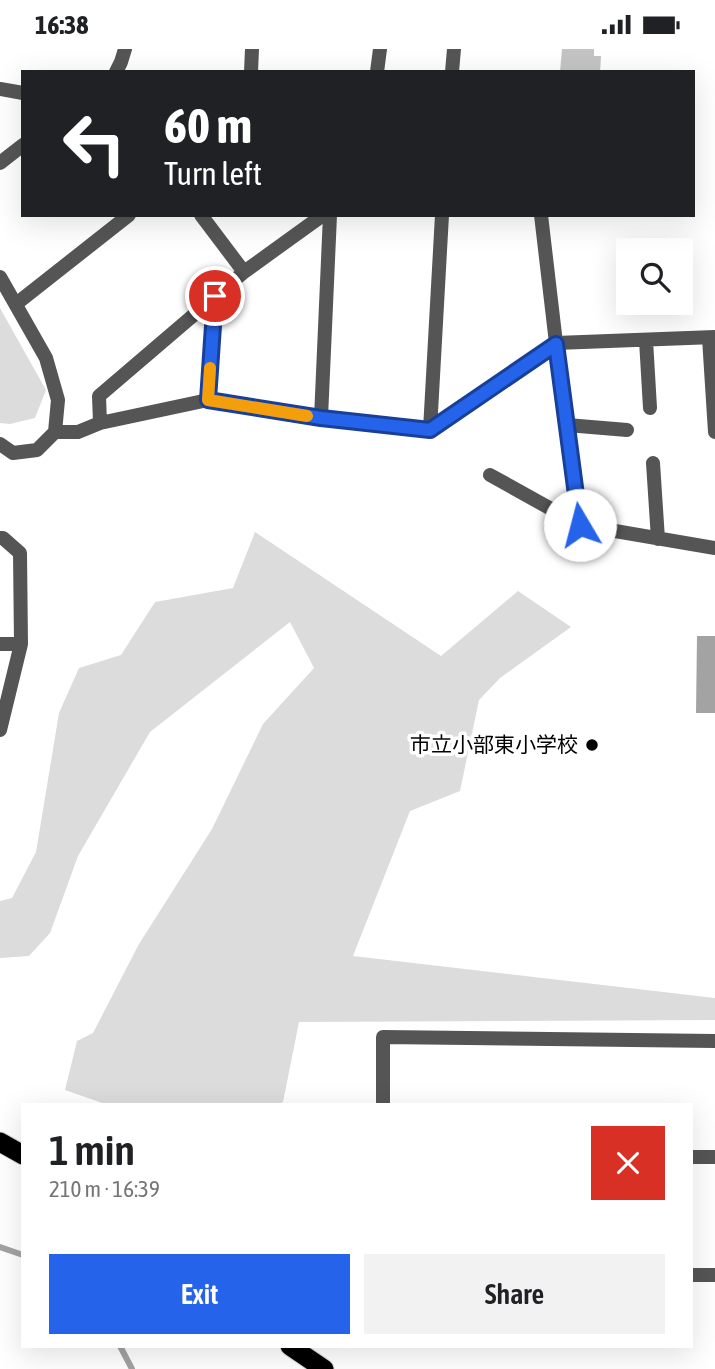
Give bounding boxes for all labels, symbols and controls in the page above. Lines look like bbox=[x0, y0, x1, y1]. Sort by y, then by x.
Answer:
text: 16:38 bbox=[35, 10, 89, 40]
text: 60 m bbox=[164, 97, 252, 153]
icon: left bbox=[49, 98, 140, 189]
text: Turn left bbox=[164, 155, 262, 192]
map controls bbox=[616, 238, 693, 315]
button: search bbox=[616, 238, 693, 315]
pin bbox=[185, 266, 245, 326]
icon: arrive bbox=[196, 277, 234, 315]
position arrow bbox=[543, 488, 617, 562]
place label: 市立小部東小学校 bbox=[410, 732, 578, 756]
marker: 市立小部東小学校 bbox=[584, 737, 600, 753]
text: 1 min bbox=[49, 1126, 135, 1174]
button: close bbox=[591, 1126, 665, 1200]
text: 210 m · 16:39 bbox=[49, 1176, 160, 1202]
button: Exit bbox=[49, 1254, 350, 1334]
button: Share bbox=[364, 1254, 665, 1334]

